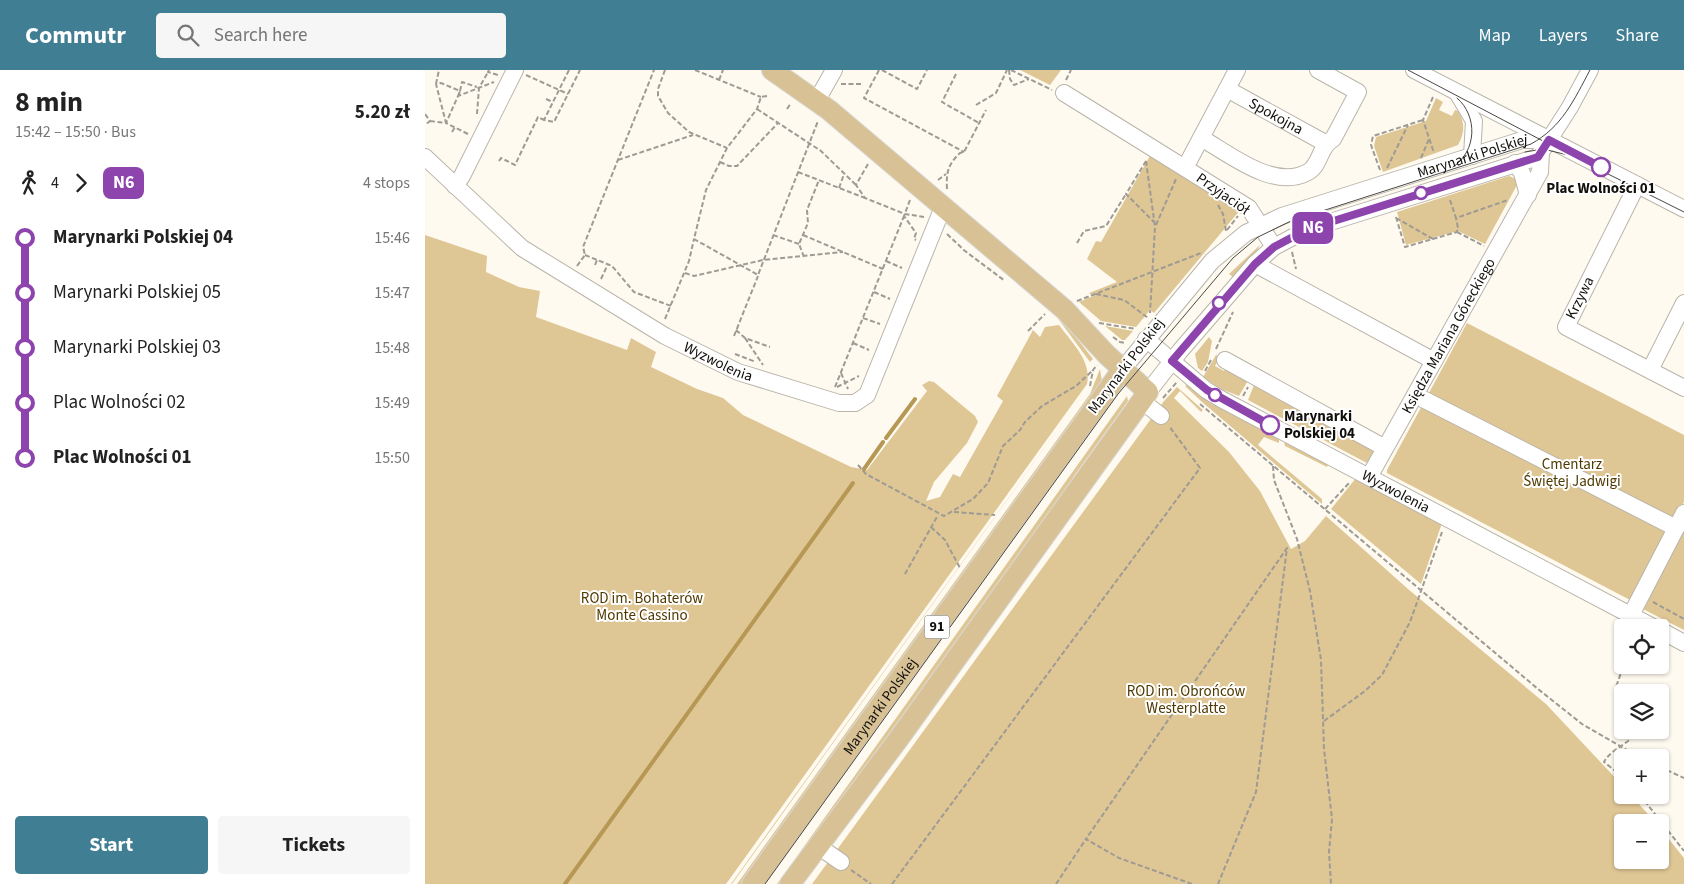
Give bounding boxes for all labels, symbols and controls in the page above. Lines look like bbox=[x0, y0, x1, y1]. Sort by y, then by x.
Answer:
search box bbox=[156, 13, 506, 58]
text: Commutr bbox=[25, 18, 126, 53]
icon: search bbox=[174, 21, 202, 49]
text: Search here bbox=[214, 22, 308, 49]
text: Map bbox=[1479, 23, 1511, 48]
text: Layers bbox=[1539, 23, 1588, 48]
text: Share bbox=[1616, 23, 1659, 48]
text: 8 min bbox=[15, 82, 83, 122]
street label: Spokojna bbox=[1245, 93, 1307, 140]
text: 5.20 zł bbox=[355, 99, 410, 126]
text: 15:42 – 15:50 · Bus bbox=[15, 121, 136, 143]
street label: Marynarki Polskiej bbox=[1415, 129, 1528, 183]
marker: Plac Wolności 01 bbox=[1591, 157, 1611, 177]
street label: Przyjaciół bbox=[1192, 168, 1255, 220]
icon: walk bbox=[15, 169, 43, 197]
icon: forward bbox=[67, 169, 95, 197]
text: N6 bbox=[113, 170, 134, 195]
text: 4 bbox=[51, 172, 59, 194]
text: 4 stops bbox=[363, 172, 410, 194]
place label: Plac Wolności 01 bbox=[1546, 178, 1656, 199]
unlabelled marker bbox=[1414, 186, 1428, 200]
line badge: N6 bbox=[1291, 212, 1335, 244]
text: N6 bbox=[1302, 215, 1324, 240]
text: Marynarki Polskiej 04 bbox=[53, 224, 233, 251]
text: 15:46 bbox=[374, 227, 410, 249]
street label: Księdza Mariana Góreckiego bbox=[1396, 254, 1500, 417]
street label: Krzywa bbox=[1561, 273, 1599, 323]
text: Marynarki Polskiej 05 bbox=[53, 279, 221, 306]
text: 15:47 bbox=[374, 282, 410, 304]
unlabelled marker bbox=[1212, 296, 1226, 310]
street label: Marynarki Polskiej bbox=[1083, 314, 1169, 418]
text: Marynarki Polskiej 03 bbox=[53, 334, 221, 361]
street label: Wyzwolenia bbox=[680, 336, 755, 386]
text: 15:48 bbox=[374, 337, 410, 359]
unlabelled marker bbox=[1208, 388, 1222, 402]
text: Plac Wolności 02 bbox=[53, 389, 185, 416]
text: 15:49 bbox=[374, 392, 410, 414]
place label: Marynarki Polskiej 04 bbox=[1284, 406, 1355, 444]
marker: Marynarki Polskiej 04 bbox=[1260, 415, 1280, 435]
text: Plac Wolności 01 bbox=[53, 444, 192, 471]
text: 15:50 bbox=[374, 447, 410, 469]
park label: Cmentarz Świętej Jadwigi bbox=[1523, 454, 1621, 492]
street label: Wyzwolenia bbox=[1358, 465, 1434, 518]
park label: ROD im. Bohaterów Monte Cassino bbox=[581, 588, 703, 626]
road number: 91 bbox=[925, 616, 949, 638]
map controls bbox=[1614, 619, 1669, 869]
button: locate bbox=[1614, 619, 1669, 674]
street label: Marynarki Polskiej bbox=[838, 653, 922, 759]
park label: ROD im. Obrońców Westerplatte bbox=[1127, 681, 1246, 719]
button: layers bbox=[1614, 684, 1669, 739]
button: + bbox=[1614, 749, 1669, 804]
button: − bbox=[1614, 814, 1669, 869]
button: Start bbox=[15, 816, 208, 874]
button: Tickets bbox=[218, 816, 410, 874]

